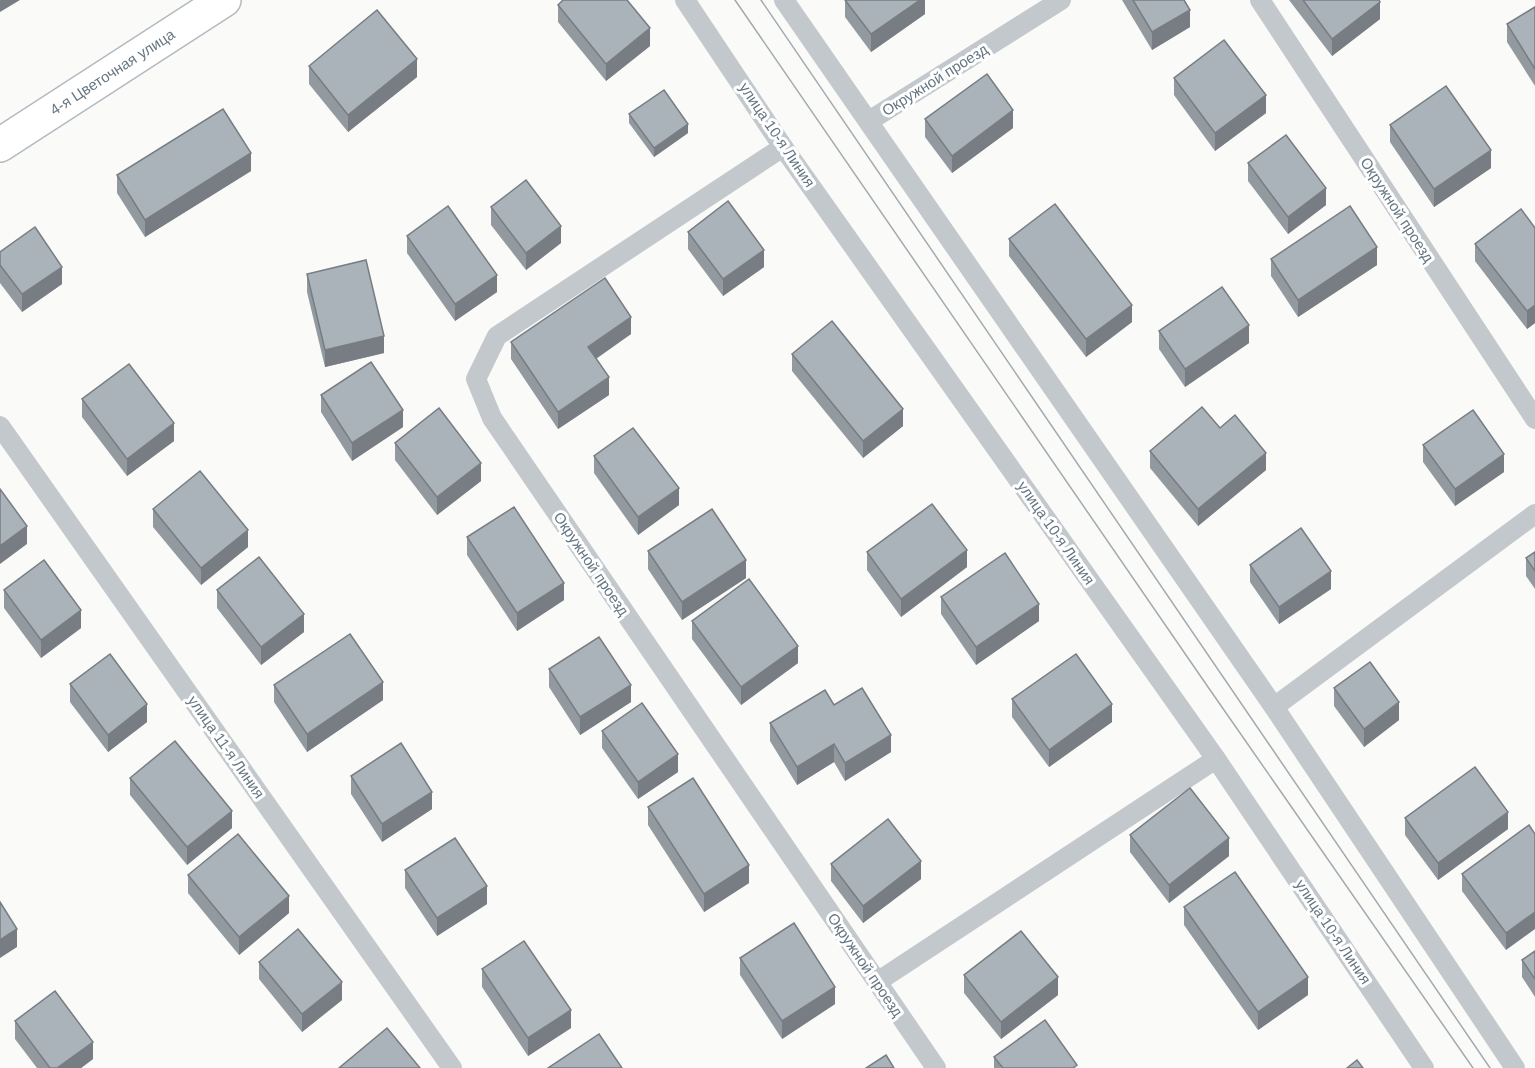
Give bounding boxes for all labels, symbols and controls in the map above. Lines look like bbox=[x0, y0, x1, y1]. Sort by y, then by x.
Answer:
street label: 4-я Цветочная улица bbox=[47, 25, 178, 118]
street label: Окружной проезд bbox=[879, 40, 991, 119]
street label: улица 10-я Линия bbox=[736, 79, 819, 190]
street label: Окружной проезд bbox=[1357, 154, 1438, 265]
street label: улица 10-я Линия bbox=[1014, 478, 1098, 588]
street label: Окружной проезд bbox=[550, 509, 633, 619]
street label: улица 11-я Линия bbox=[185, 692, 268, 801]
street label: улица 10-я Линия bbox=[1292, 876, 1375, 987]
street label: Окружной проезд bbox=[824, 910, 907, 1020]

